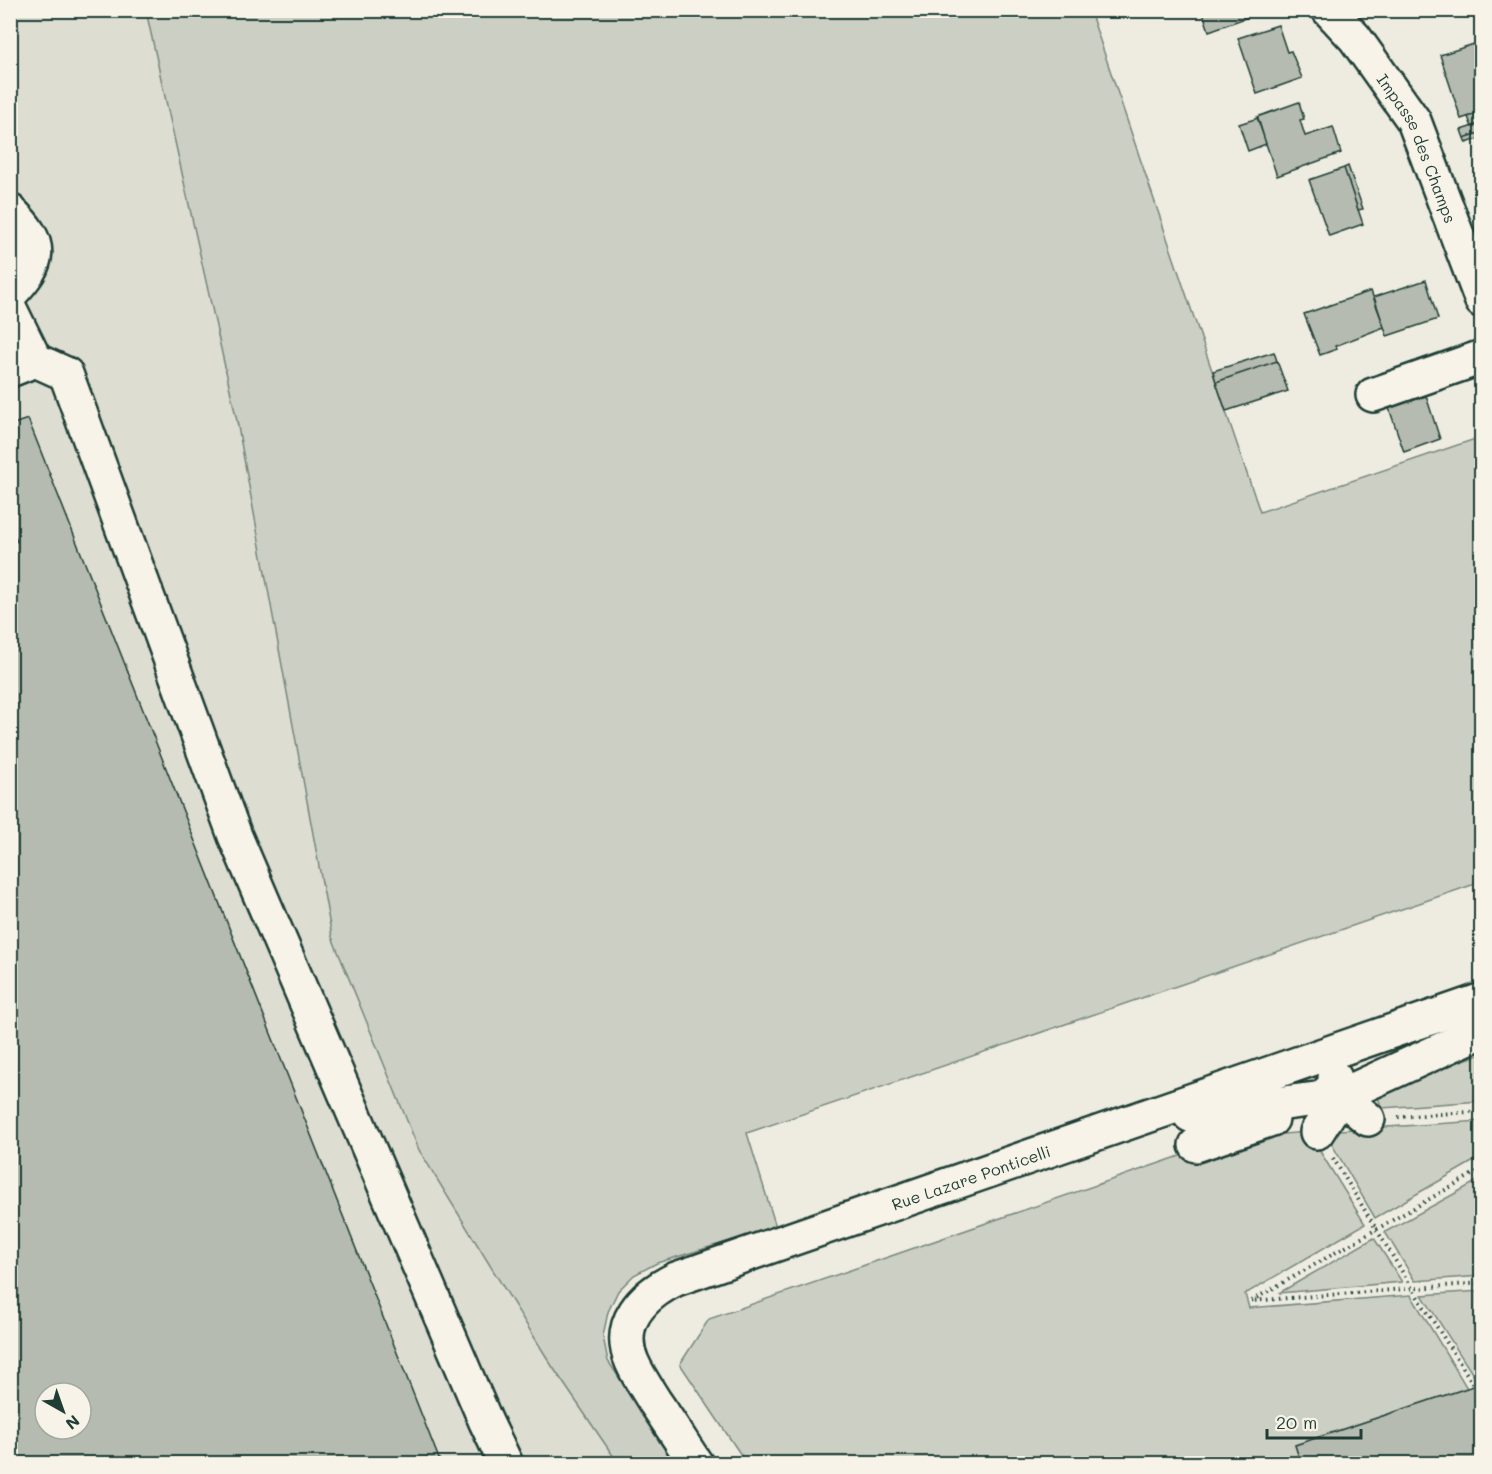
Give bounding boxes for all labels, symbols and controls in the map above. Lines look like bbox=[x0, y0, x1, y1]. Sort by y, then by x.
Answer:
street label: Impasse des Champs bbox=[1373, 69, 1462, 226]
street label: Rue Lazare Ponticelli bbox=[889, 1140, 1053, 1214]
north arrow bbox=[33, 1381, 93, 1441]
scale bar bbox=[1267, 1402, 1362, 1440]
text: 20 m bbox=[1276, 1410, 1317, 1434]
text: N bbox=[62, 1411, 84, 1435]

